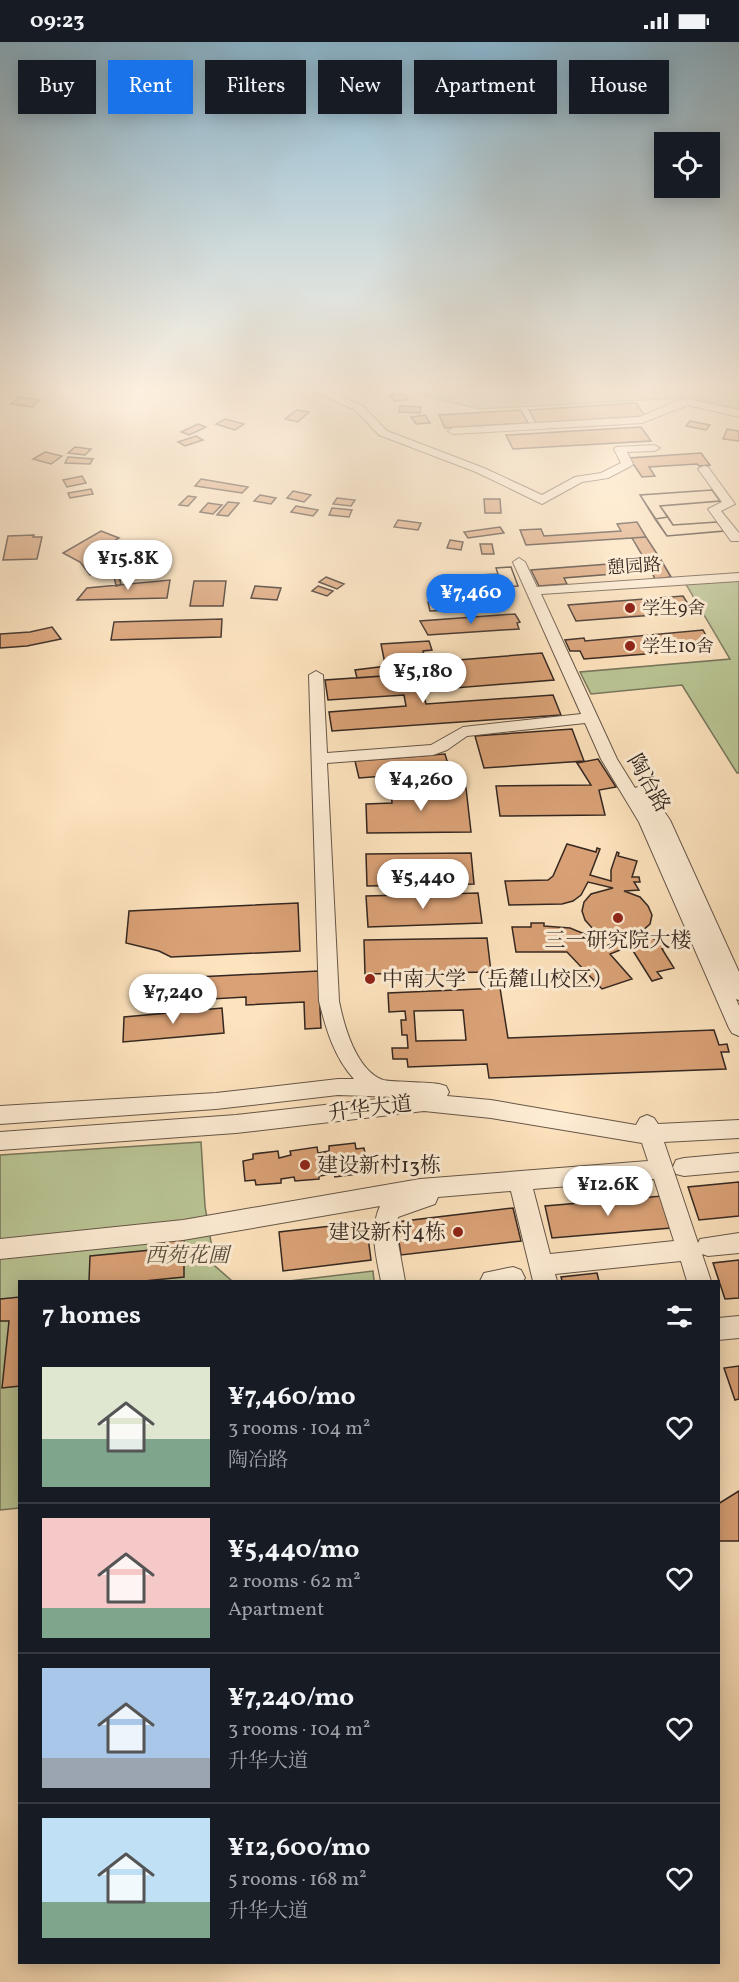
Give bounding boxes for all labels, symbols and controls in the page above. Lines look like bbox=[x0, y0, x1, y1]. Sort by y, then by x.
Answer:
text: 09:23 bbox=[30, 6, 84, 37]
chip: Buy bbox=[18, 60, 96, 114]
chip: Rent bbox=[108, 60, 193, 114]
chip: Filters bbox=[205, 60, 306, 114]
chip: New bbox=[318, 60, 402, 114]
chip: Apartment bbox=[414, 60, 557, 114]
chip: House bbox=[569, 60, 669, 114]
map controls bbox=[654, 132, 720, 198]
button: locate bbox=[654, 132, 720, 198]
pin: ¥15.8K bbox=[79, 540, 177, 591]
text: ¥15.8K bbox=[97, 545, 159, 573]
street label: 憩园路 bbox=[606, 553, 662, 582]
pin: ¥7,460 bbox=[422, 574, 520, 625]
text: ¥7,460 bbox=[440, 579, 502, 607]
place label: 学生9舍 bbox=[642, 597, 705, 622]
marker: 学生9舍 bbox=[623, 601, 637, 615]
place label: 学生10舍 bbox=[642, 635, 714, 660]
marker: 学生10舍 bbox=[623, 639, 637, 653]
pin: ¥5,180 bbox=[374, 653, 472, 704]
text: ¥5,180 bbox=[393, 658, 453, 686]
street label: 陶冶路 bbox=[619, 749, 676, 818]
pin: ¥4,260 bbox=[372, 761, 470, 812]
text: ¥4,260 bbox=[389, 766, 453, 794]
pin: ¥5,440 bbox=[374, 859, 472, 910]
text: ¥5,440 bbox=[391, 864, 455, 892]
marker: 三一研究院大楼 bbox=[611, 911, 625, 925]
place label: 三一研究院大楼 bbox=[545, 927, 692, 956]
place label: 中南大学（岳麓山校区） bbox=[382, 966, 613, 995]
marker: 中南大学（岳麓山校区） bbox=[363, 972, 377, 986]
pin: ¥7,240 bbox=[124, 974, 222, 1025]
text: ¥7,240 bbox=[143, 979, 203, 1007]
street label: 升华大道 bbox=[327, 1090, 414, 1129]
place label: 建设新村13栋 bbox=[317, 1152, 441, 1181]
marker: 建设新村13栋 bbox=[298, 1158, 312, 1172]
pin: ¥12.6K bbox=[559, 1166, 657, 1217]
text: ¥12.6K bbox=[577, 1171, 639, 1199]
place label: 建设新村4栋 bbox=[328, 1219, 446, 1248]
marker: 建设新村4栋 bbox=[451, 1225, 465, 1239]
park label: 西苑花圃 bbox=[145, 1242, 232, 1271]
text: 7 homes bbox=[42, 1298, 141, 1334]
icon: filters bbox=[663, 1300, 696, 1333]
text: ¥7,460/mo bbox=[228, 1379, 356, 1415]
icon: home bbox=[90, 1391, 162, 1463]
icon: heart bbox=[663, 1411, 696, 1444]
text: 3 rooms · 104 m² bbox=[228, 1415, 370, 1443]
text: 陶冶路 bbox=[228, 1447, 288, 1475]
text: ¥5,440/mo bbox=[228, 1532, 359, 1568]
icon: home bbox=[90, 1542, 162, 1614]
icon: heart bbox=[663, 1562, 696, 1595]
text: 2 rooms · 62 m² bbox=[228, 1568, 361, 1596]
text: Apartment bbox=[228, 1596, 324, 1624]
text: ¥7,240/mo bbox=[228, 1680, 354, 1716]
icon: home bbox=[90, 1692, 162, 1764]
icon: heart bbox=[663, 1712, 696, 1745]
text: 3 rooms · 104 m² bbox=[228, 1716, 370, 1744]
text: 升华大道 bbox=[228, 1748, 308, 1776]
text: ¥12,600/mo bbox=[228, 1830, 371, 1866]
icon: home bbox=[90, 1842, 162, 1914]
icon: heart bbox=[663, 1862, 696, 1895]
text: 5 rooms · 168 m² bbox=[228, 1866, 367, 1894]
text: 升华大道 bbox=[228, 1898, 308, 1926]

